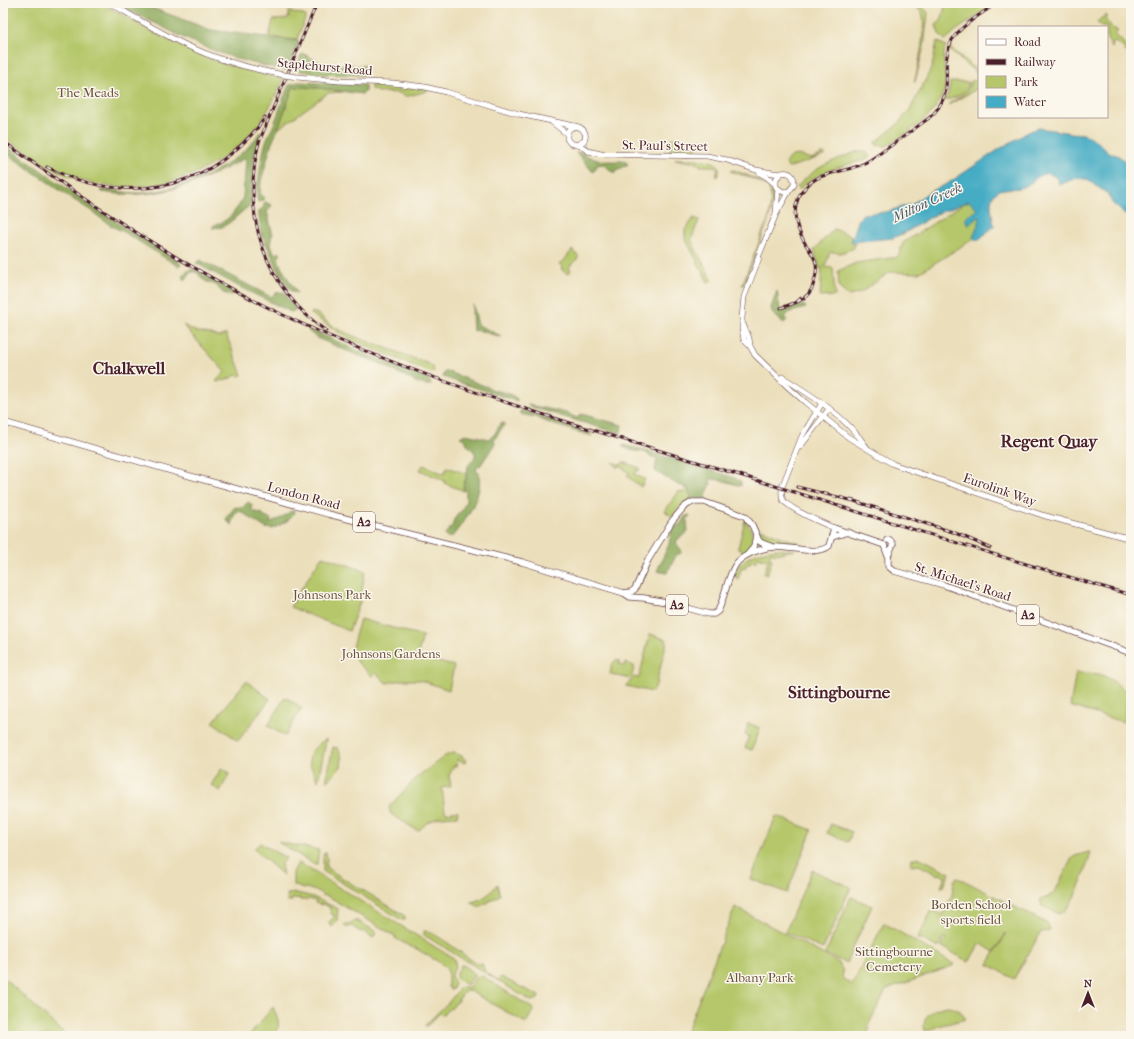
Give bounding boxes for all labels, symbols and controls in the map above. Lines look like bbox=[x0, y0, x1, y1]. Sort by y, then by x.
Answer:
legend bbox=[978, 26, 1108, 118]
text: Road bbox=[1014, 35, 1041, 49]
street label: Staplehurst Road bbox=[277, 55, 374, 78]
text: Railway bbox=[1014, 55, 1056, 69]
text: Park bbox=[1014, 75, 1039, 89]
park label: The Meads bbox=[57, 85, 119, 100]
text: Water bbox=[1013, 95, 1047, 109]
street label: St. Paul's Street bbox=[622, 137, 708, 154]
water label: Milton Creek bbox=[889, 179, 965, 226]
district label: Chalkwell bbox=[93, 358, 165, 378]
district label: Regent Quay bbox=[1001, 431, 1098, 452]
street label: Eurolink Way bbox=[961, 470, 1039, 509]
street label: London Road bbox=[266, 479, 343, 513]
road number: A2 bbox=[353, 512, 375, 532]
street label: St. Michael's Road bbox=[913, 559, 1014, 604]
park label: Johnsons Park bbox=[292, 587, 371, 602]
road number: A2 bbox=[666, 595, 688, 615]
road number: A2 bbox=[1017, 605, 1039, 625]
park label: Johnsons Gardens bbox=[341, 646, 441, 661]
district label: Sittingbourne bbox=[788, 682, 891, 703]
park label: Borden School sports field bbox=[931, 897, 1012, 927]
park label: Sittingbourne Cemetery bbox=[855, 944, 934, 974]
park label: Albany Park bbox=[725, 970, 794, 985]
north arrow bbox=[1068, 973, 1108, 1013]
text: N bbox=[1084, 977, 1093, 990]

